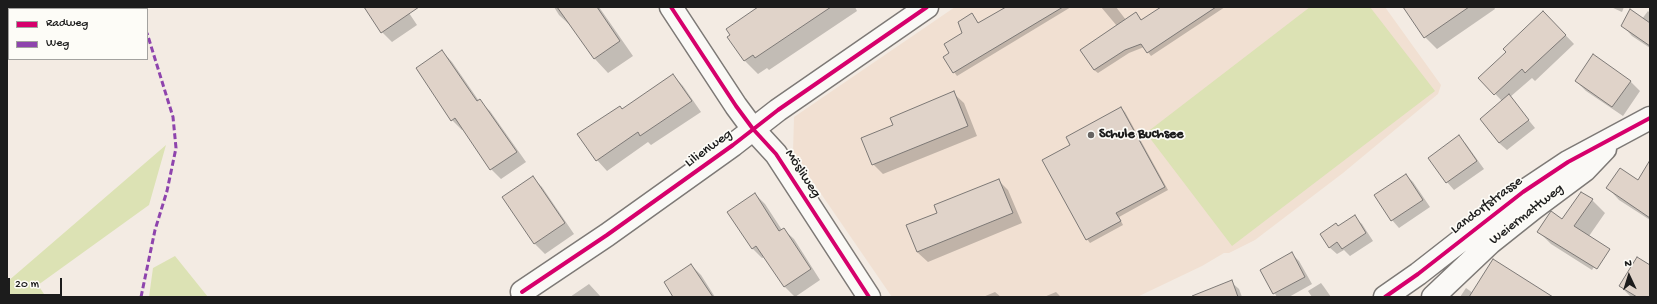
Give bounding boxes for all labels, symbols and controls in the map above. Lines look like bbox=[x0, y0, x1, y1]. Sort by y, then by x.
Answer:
legend bbox=[8, 8, 148, 60]
text: Radweg bbox=[46, 17, 88, 31]
text: Weg bbox=[46, 37, 69, 51]
street label: Lilienweg bbox=[682, 126, 736, 172]
place label: Schule Buchsee bbox=[1099, 127, 1184, 143]
marker: Schule Buchsee bbox=[1086, 130, 1096, 140]
street label: Mösliweg bbox=[780, 147, 824, 201]
street label: Landorfstrasse bbox=[1448, 174, 1526, 238]
street label: Weiermattweg bbox=[1487, 181, 1567, 249]
north arrow bbox=[1609, 256, 1649, 296]
text: N bbox=[1624, 258, 1632, 270]
scale bar bbox=[10, 270, 64, 296]
text: 20 m bbox=[15, 278, 39, 292]

